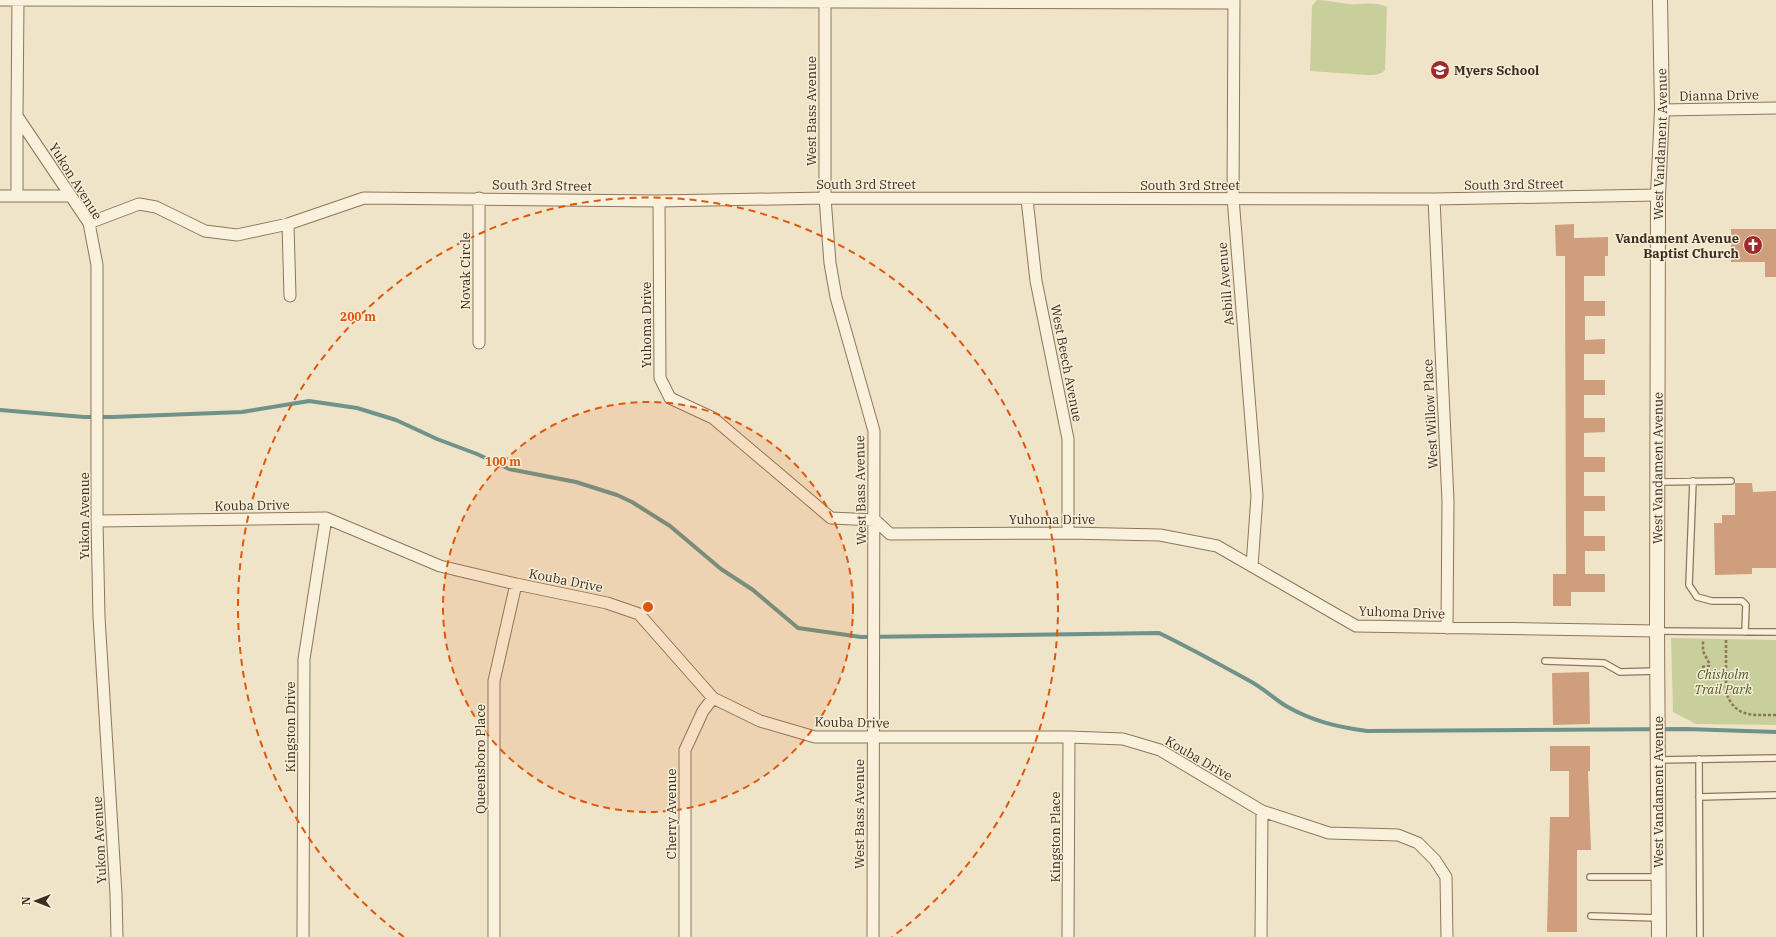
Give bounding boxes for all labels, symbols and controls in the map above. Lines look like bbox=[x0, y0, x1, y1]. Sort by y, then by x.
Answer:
street label: West Bass Avenue bbox=[803, 56, 820, 166]
school or university icon: Myers School bbox=[1429, 59, 1451, 81]
place label: Myers School bbox=[1454, 62, 1539, 79]
street label: West Vandament Avenue bbox=[1650, 68, 1671, 220]
street label: Dianna Drive bbox=[1679, 86, 1759, 105]
street label: Yukon Avenue bbox=[45, 140, 106, 223]
street label: South 3rd Street bbox=[1464, 175, 1564, 194]
street label: South 3rd Street bbox=[492, 176, 592, 195]
street label: South 3rd Street bbox=[816, 176, 916, 193]
street label: South 3rd Street bbox=[1140, 177, 1240, 194]
place label: Vandament Avenue Baptist Church bbox=[1615, 230, 1740, 262]
street label: Novak Circle bbox=[457, 232, 474, 310]
church icon: Vandament Avenue Baptist Church bbox=[1742, 234, 1764, 256]
street label: Asbill Avenue bbox=[1213, 242, 1238, 326]
street label: Yuhoma Drive bbox=[638, 282, 655, 368]
street label: West Beech Avenue bbox=[1047, 303, 1086, 423]
text: 200 m bbox=[340, 309, 376, 324]
street label: West Willow Place bbox=[1419, 359, 1442, 469]
street label: West Vandament Avenue bbox=[1649, 392, 1667, 544]
street label: West Bass Avenue bbox=[851, 435, 870, 545]
text: 100 m bbox=[485, 454, 521, 469]
street label: Yukon Avenue bbox=[76, 472, 93, 560]
street label: Kouba Drive bbox=[214, 496, 290, 515]
street label: Yuhoma Drive bbox=[1009, 511, 1095, 528]
street label: Kouba Drive bbox=[527, 565, 604, 596]
centre of rings bbox=[641, 600, 655, 614]
street label: Yuhoma Drive bbox=[1358, 602, 1446, 623]
park label: Chisholm Trail Park bbox=[1694, 666, 1752, 698]
street label: Kingston Drive bbox=[282, 681, 299, 772]
street label: Queensboro Place bbox=[472, 704, 489, 814]
street label: Kouba Drive bbox=[814, 713, 890, 732]
street label: West Vandament Avenue bbox=[1650, 716, 1667, 868]
street label: Kouba Drive bbox=[1162, 732, 1236, 785]
street label: West Bass Avenue bbox=[851, 759, 868, 869]
street label: Cherry Avenue bbox=[663, 768, 680, 860]
street label: Kingston Place bbox=[1047, 792, 1064, 882]
street label: Yukon Avenue bbox=[89, 796, 110, 884]
north arrow bbox=[16, 881, 56, 921]
text: N bbox=[19, 896, 33, 905]

